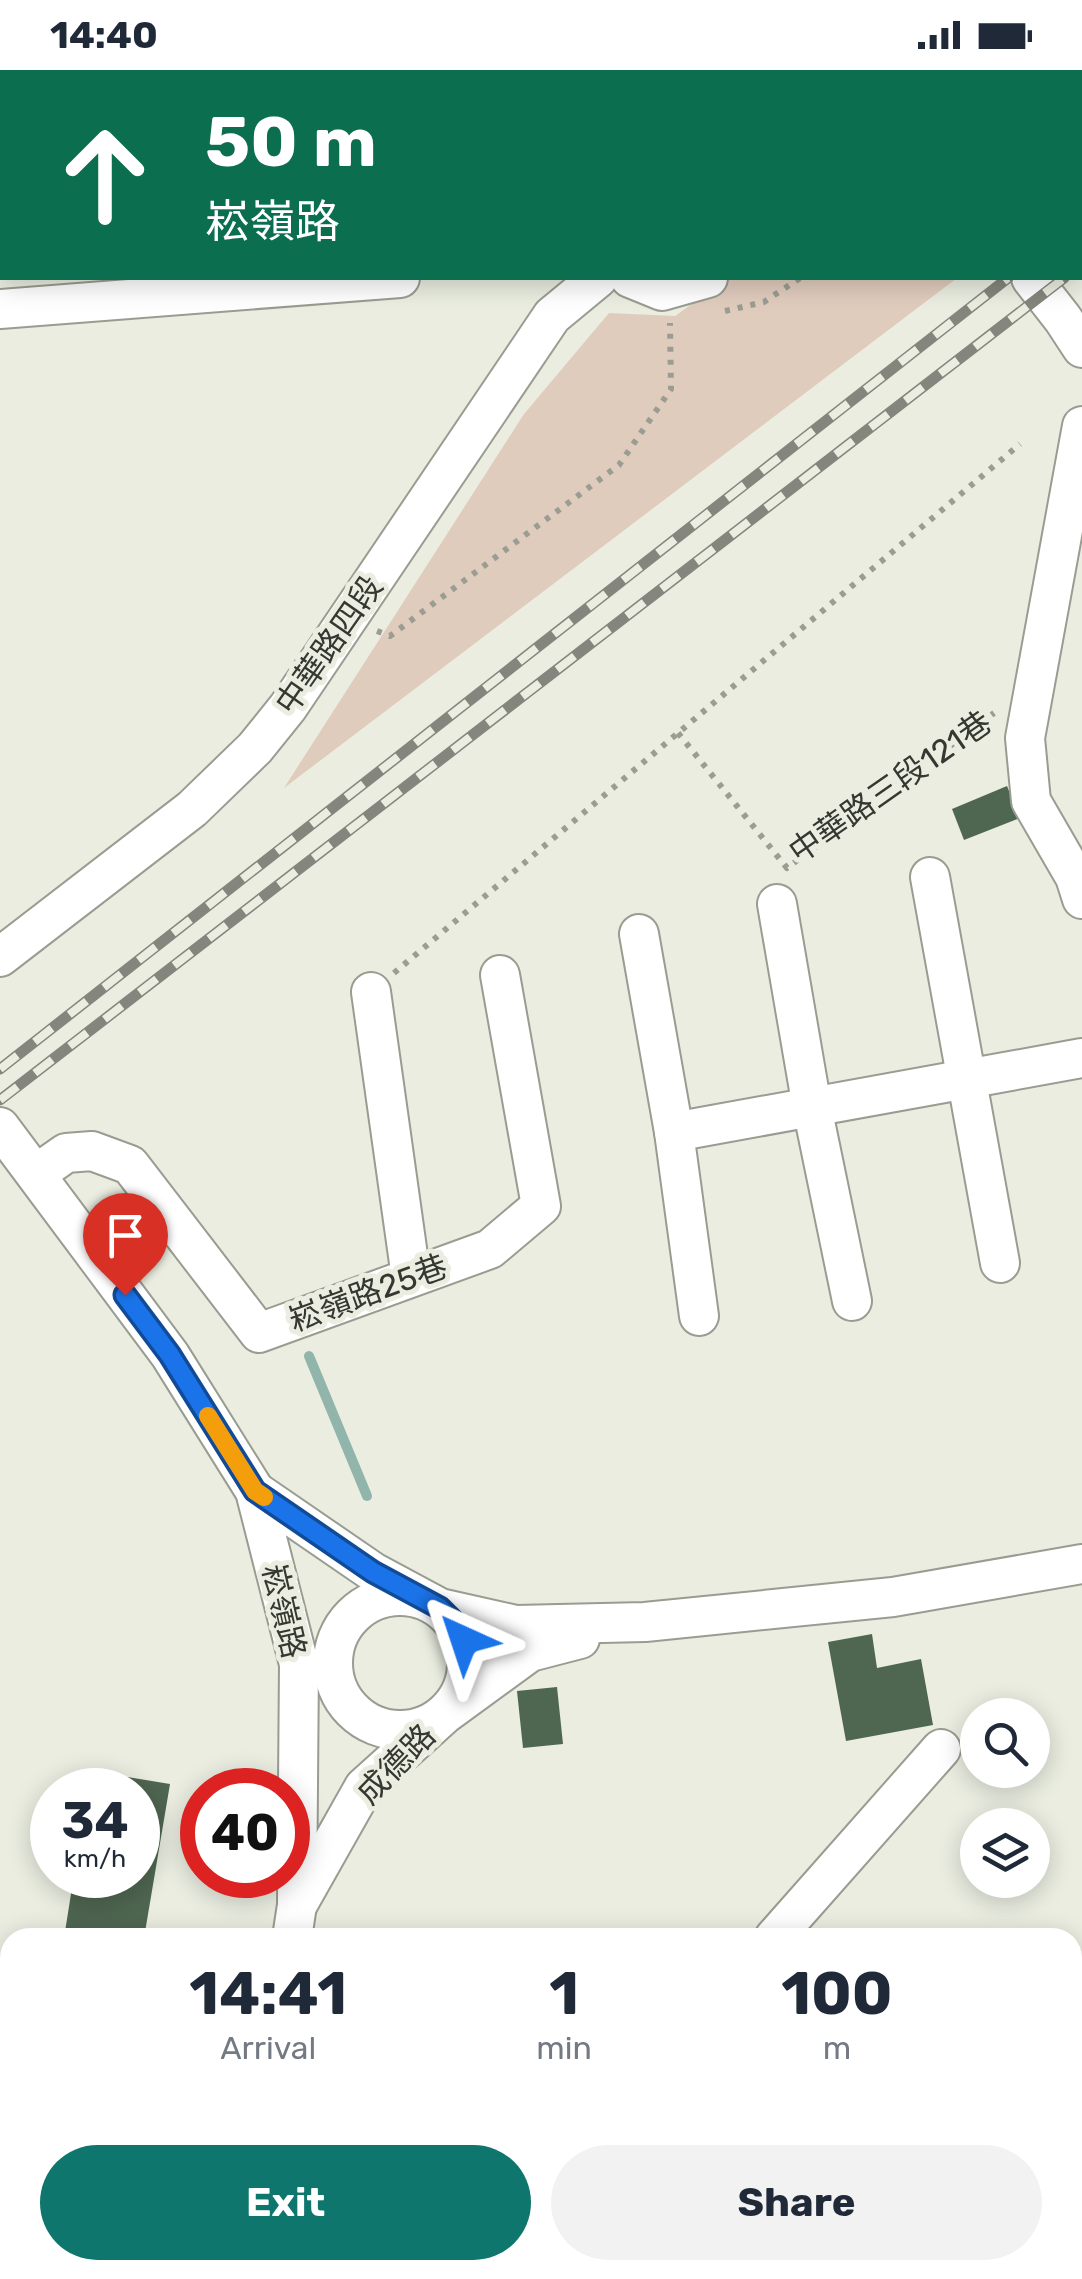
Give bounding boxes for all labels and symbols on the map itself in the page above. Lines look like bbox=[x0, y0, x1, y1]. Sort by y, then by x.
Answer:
street label: 中華路四段 bbox=[268, 569, 390, 721]
street label: 中華路三段121巷 bbox=[782, 703, 998, 871]
pin bbox=[83, 1193, 168, 1296]
street label: 崧嶺路25巷 bbox=[284, 1247, 452, 1339]
street label: 崧嶺路 bbox=[255, 1560, 313, 1662]
position arrow bbox=[412, 1588, 516, 1692]
street label: 成德路 bbox=[349, 1716, 443, 1812]
speed limit sign: 40 bbox=[180, 1768, 310, 1898]

